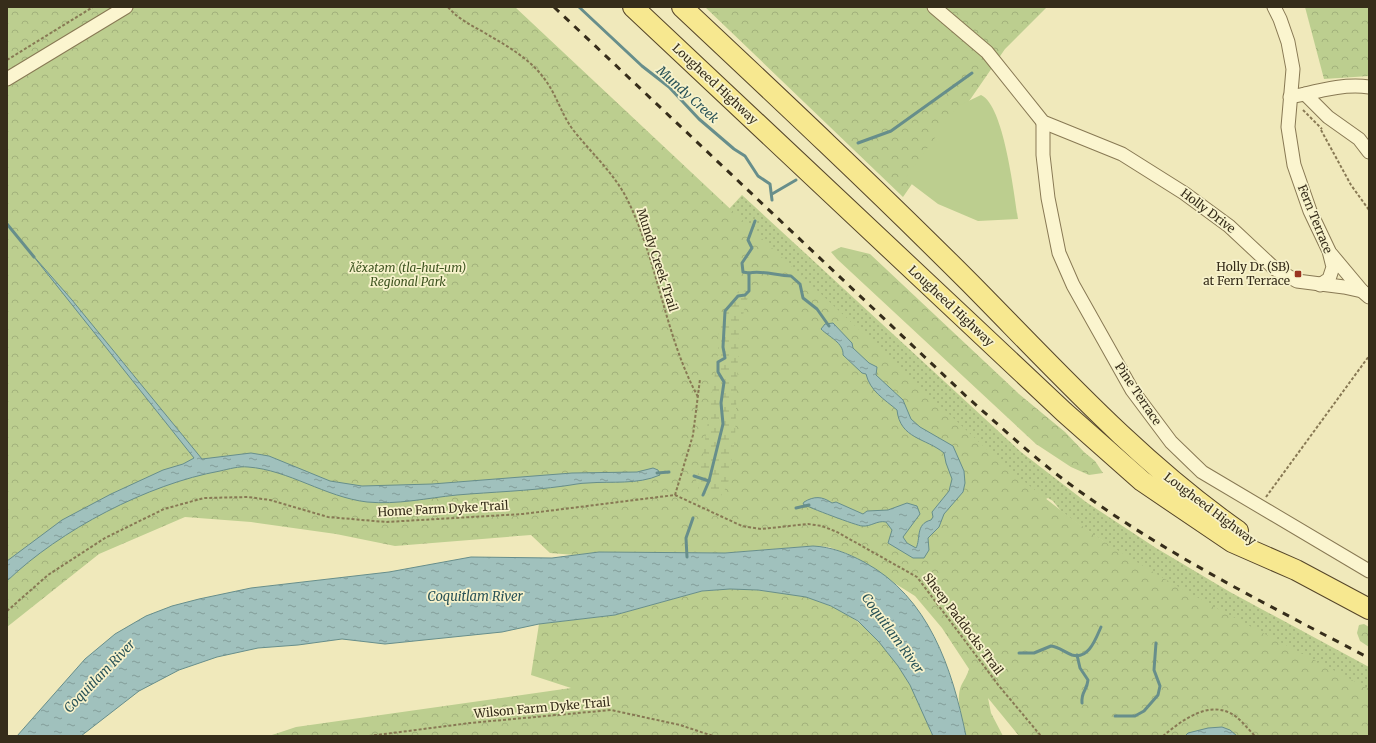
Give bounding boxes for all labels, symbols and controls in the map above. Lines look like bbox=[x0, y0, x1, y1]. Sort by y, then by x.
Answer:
street label: Lougheed Highway bbox=[669, 40, 761, 127]
water label: Mundy Creek bbox=[652, 61, 722, 127]
street label: Fern Terrace bbox=[1295, 182, 1336, 255]
street label: Holly Drive bbox=[1178, 185, 1239, 236]
street label: Mundy Creek Trail bbox=[634, 206, 681, 314]
place label: Holly Dr (SB) at Fern Terrace bbox=[1203, 259, 1290, 288]
park label: ƛ̓éxətəm (tla-hut-um) Regional Park bbox=[349, 260, 466, 289]
street label: Lougheed Highway bbox=[905, 262, 997, 349]
marker: Holly Dr (SB) at Fern Terrace bbox=[1293, 269, 1303, 279]
street label: Pine Terrace bbox=[1112, 360, 1165, 428]
street label: Lougheed Highway bbox=[1161, 469, 1259, 548]
street label: Home Farm Dyke Trail bbox=[377, 498, 509, 519]
street label: Sheep Paddocks Trail bbox=[920, 570, 1007, 678]
water label: Coquitlam River bbox=[427, 588, 523, 605]
water label: Coquitlam River bbox=[858, 590, 928, 677]
water label: Coquitlam River bbox=[60, 636, 139, 717]
street label: Wilson Farm Dyke Trail bbox=[472, 694, 611, 721]

